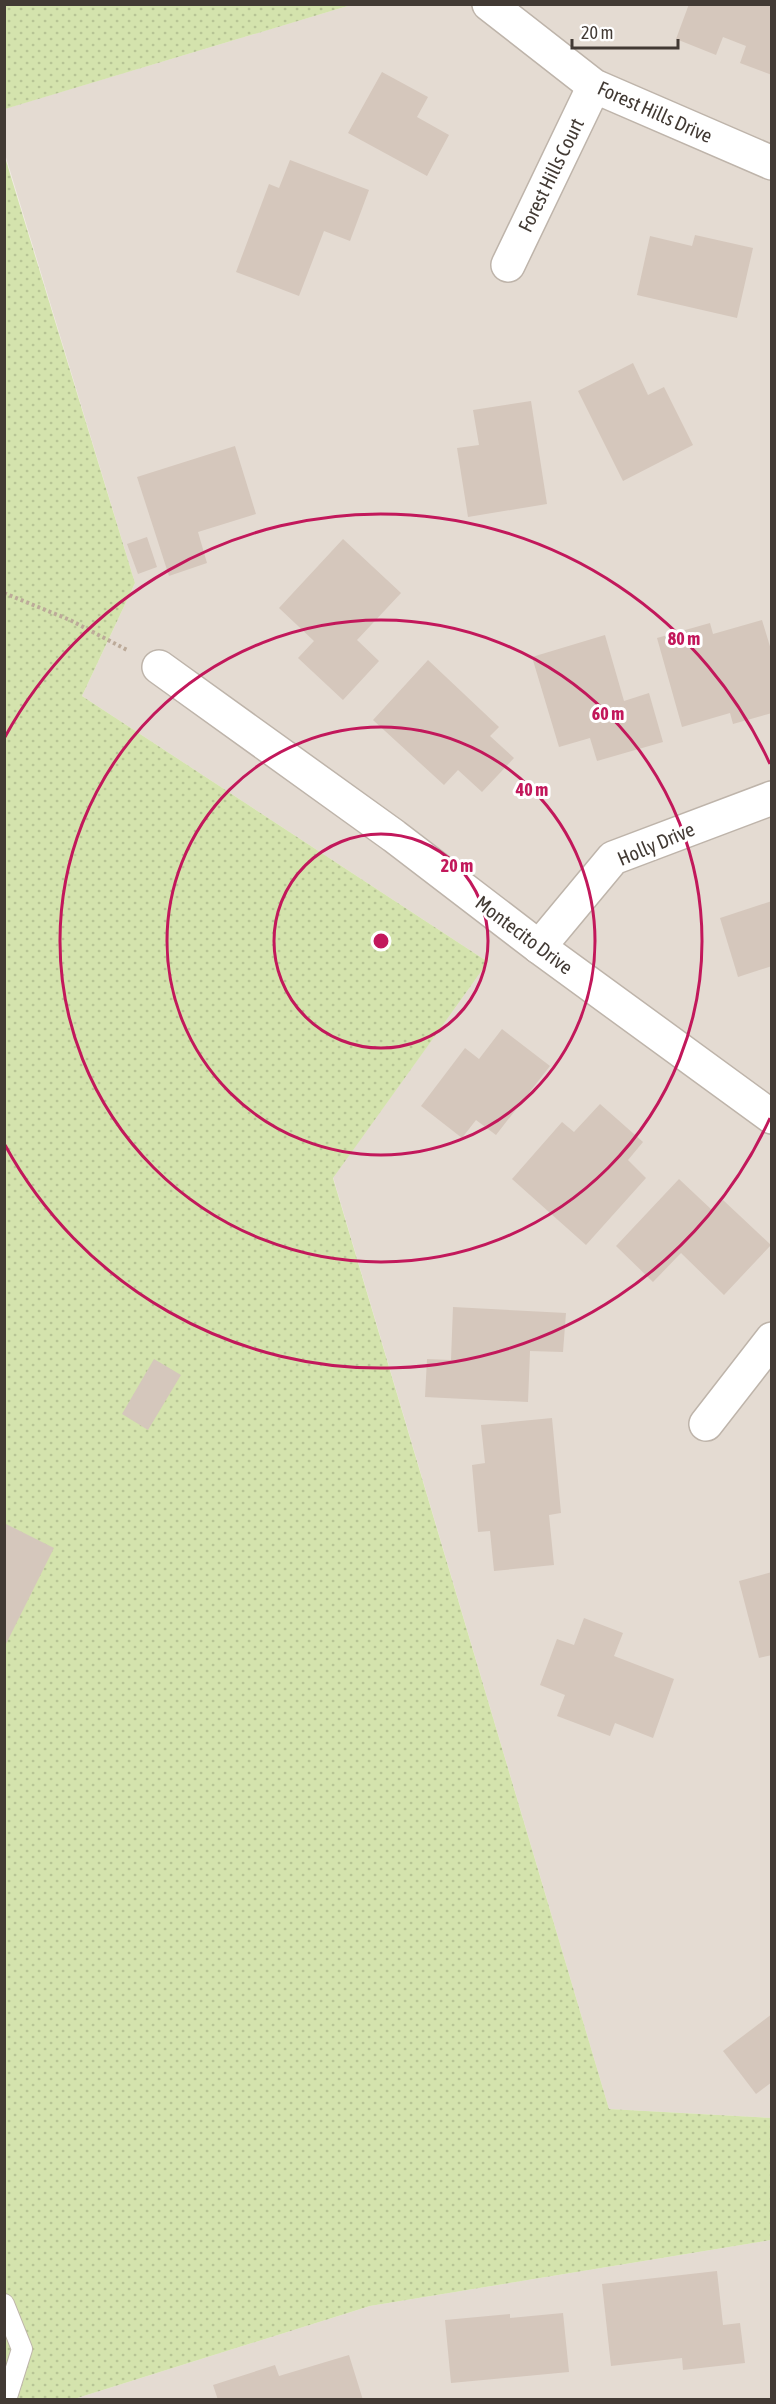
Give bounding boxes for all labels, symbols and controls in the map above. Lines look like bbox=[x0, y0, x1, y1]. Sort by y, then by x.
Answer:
scale bar bbox=[572, 12, 678, 50]
text: 20 m bbox=[581, 22, 613, 43]
street label: Forest Hills Drive bbox=[594, 76, 716, 147]
street label: Forest Hills Court bbox=[513, 114, 588, 235]
text: 80 m bbox=[668, 628, 700, 649]
text: 60 m bbox=[592, 703, 624, 724]
text: 40 m bbox=[515, 779, 548, 800]
street label: Holly Drive bbox=[614, 817, 698, 870]
text: 20 m bbox=[441, 855, 473, 876]
street label: Montecito Drive bbox=[471, 891, 577, 979]
centre of rings bbox=[371, 931, 391, 951]

